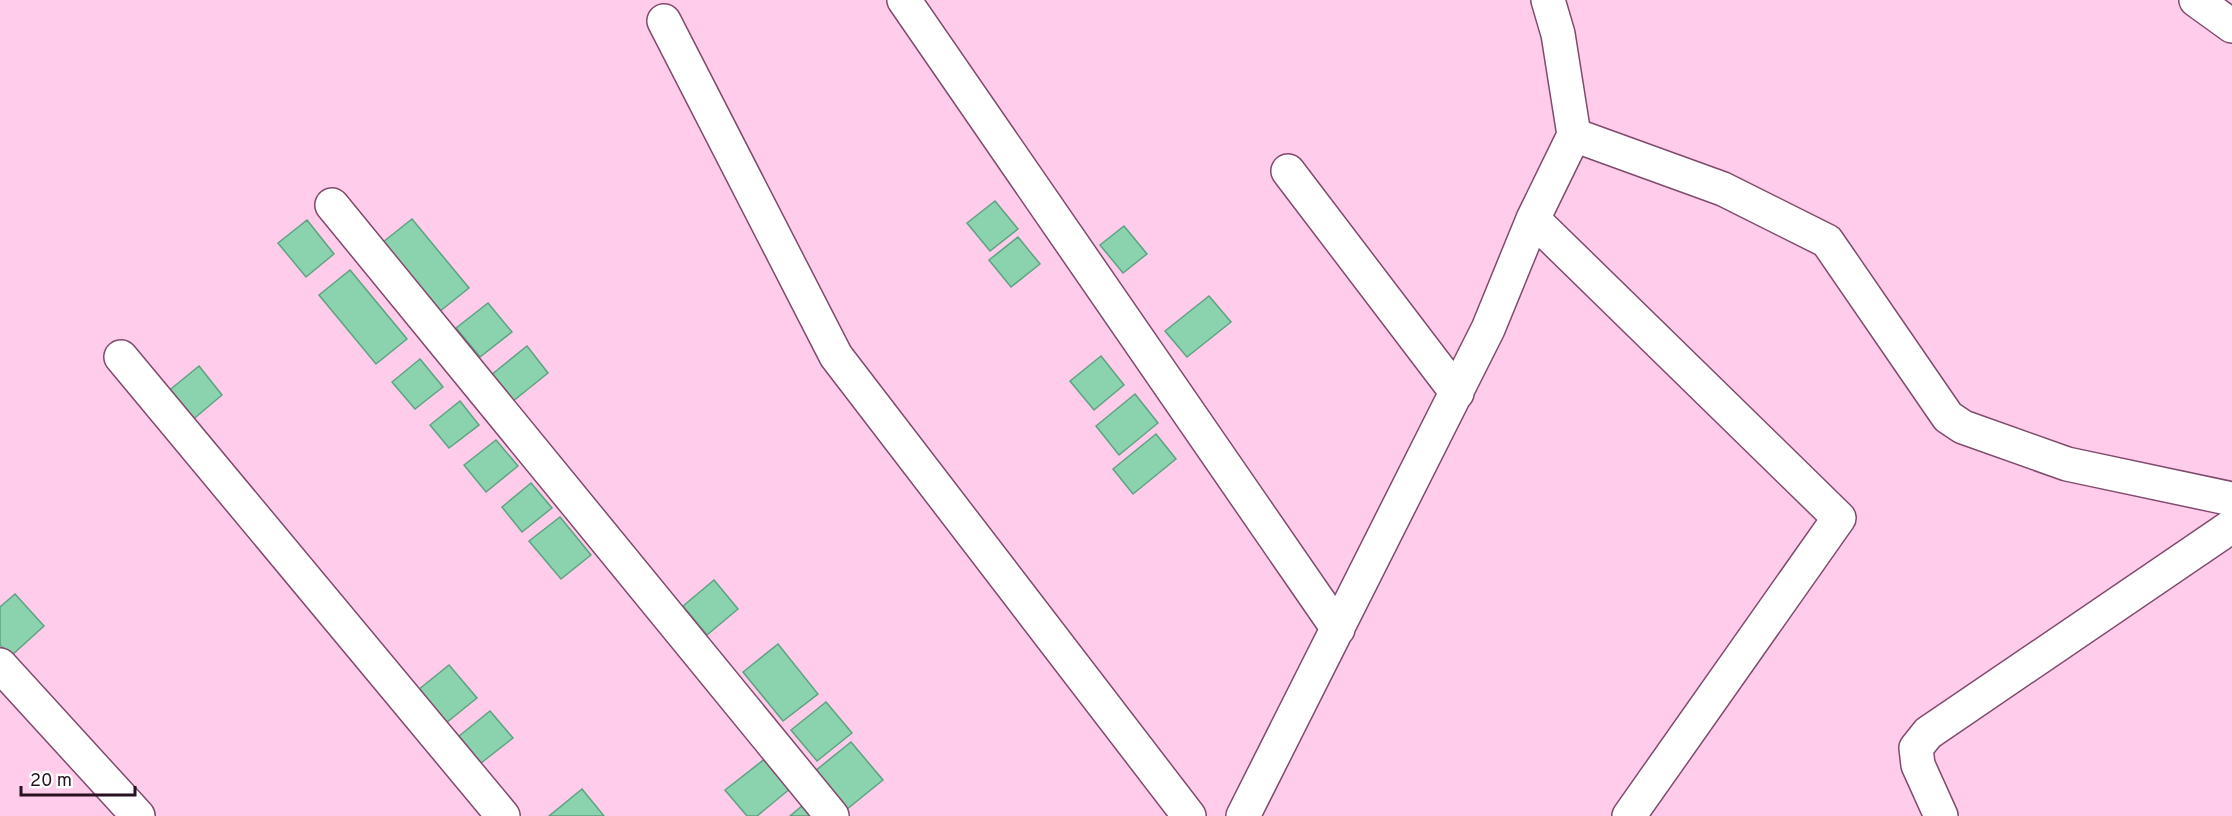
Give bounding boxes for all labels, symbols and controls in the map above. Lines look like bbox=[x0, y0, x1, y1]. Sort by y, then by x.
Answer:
scale bar bbox=[21, 759, 135, 797]
text: 20 m bbox=[30, 770, 72, 793]

